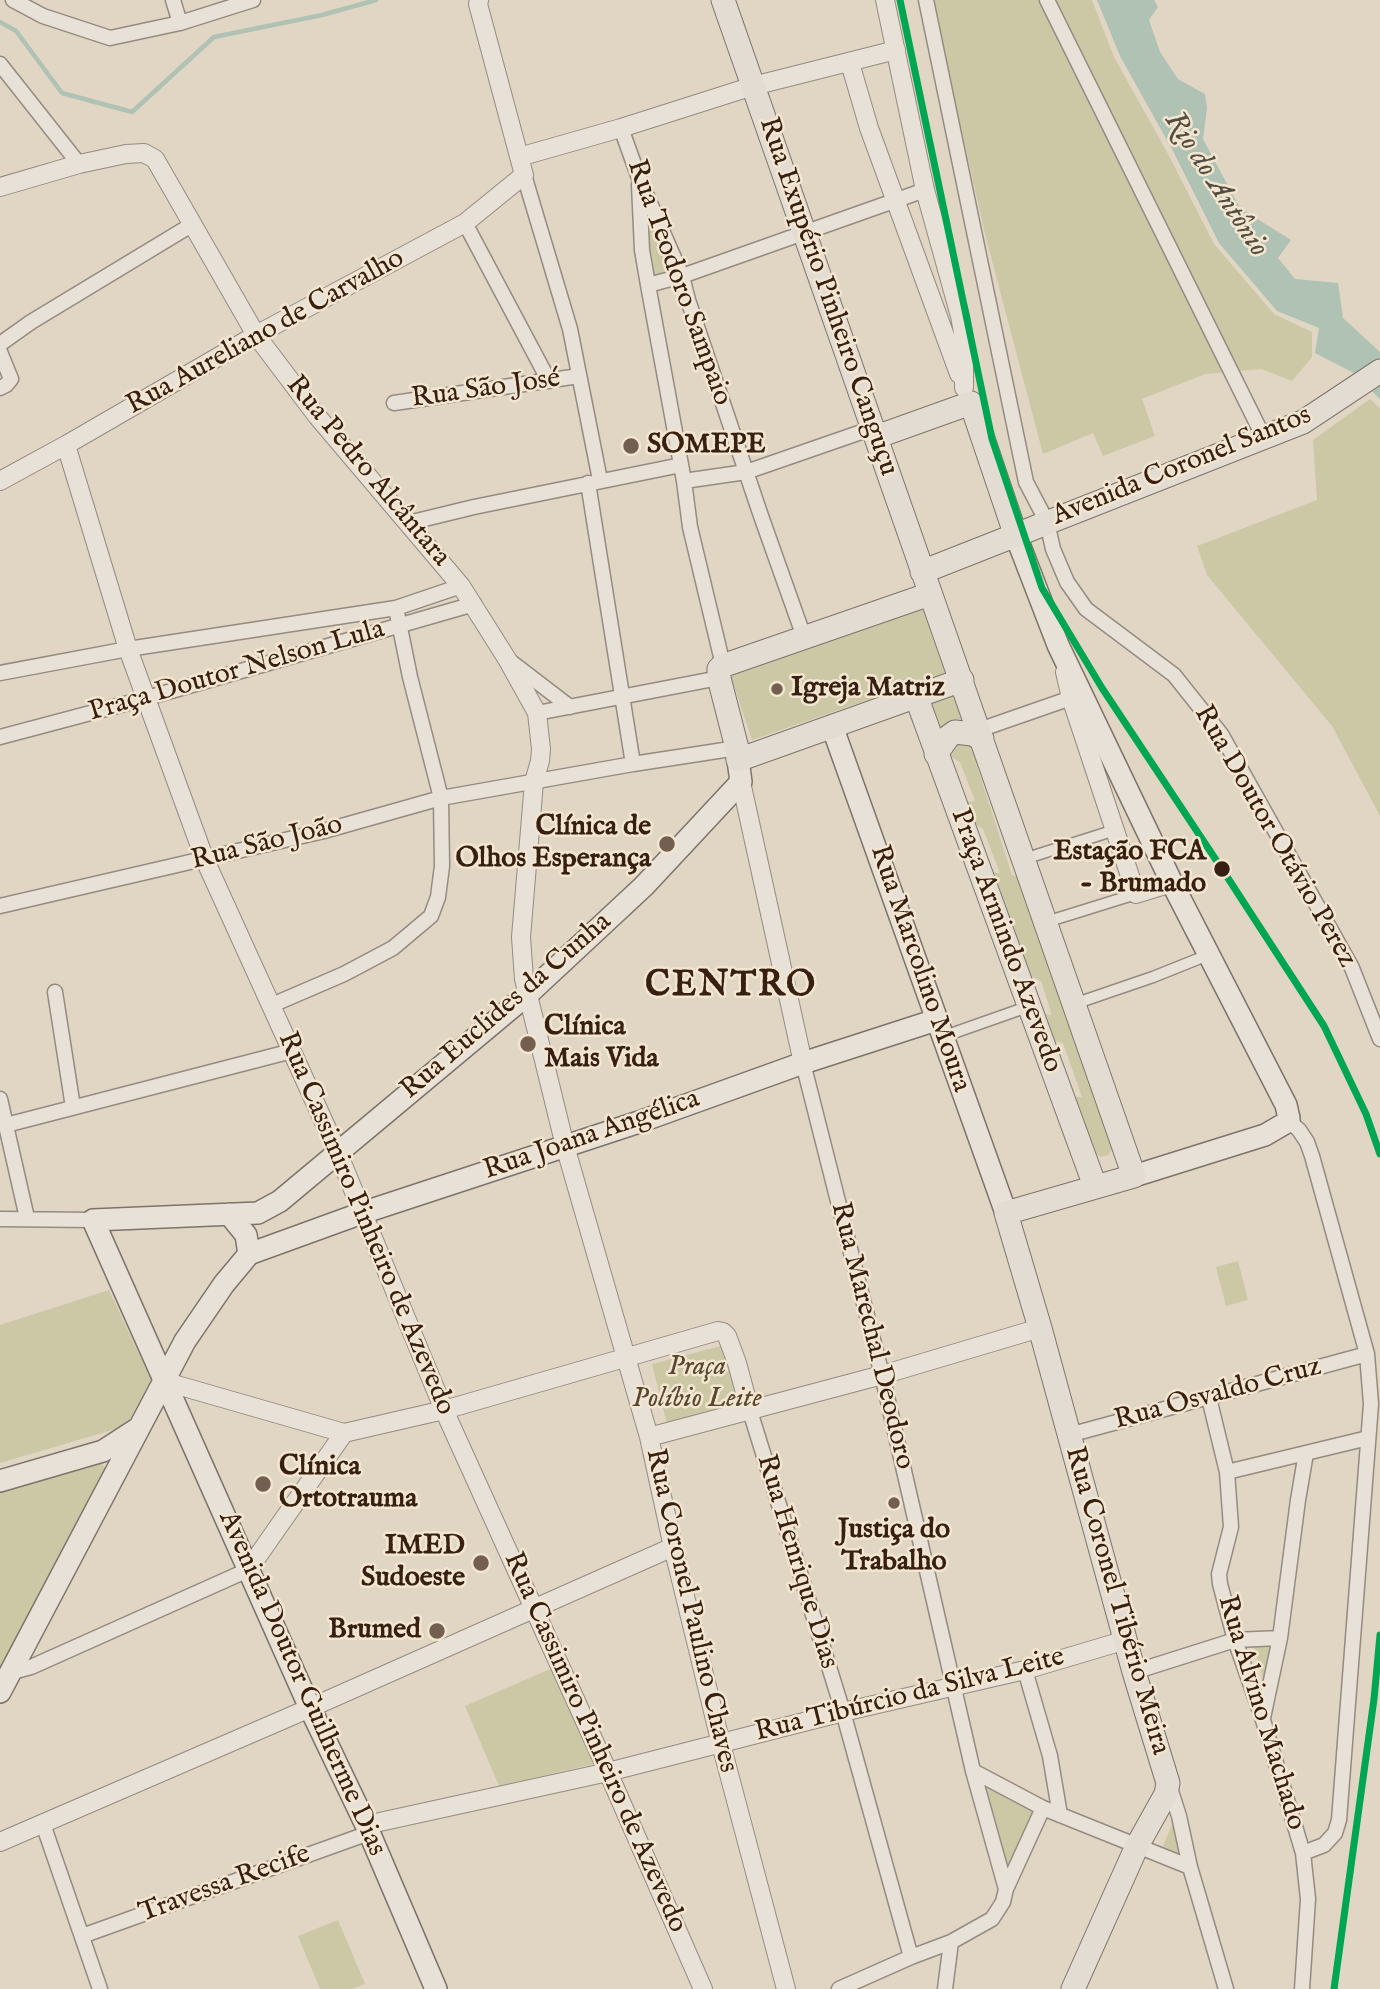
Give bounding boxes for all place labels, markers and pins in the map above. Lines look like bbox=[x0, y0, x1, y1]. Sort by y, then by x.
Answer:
place label: SOMEPE bbox=[647, 429, 766, 463]
marker: SOMEPE bbox=[621, 436, 641, 456]
place label: Igreja Matriz bbox=[791, 672, 945, 706]
marker: Igreja Matriz bbox=[769, 681, 785, 697]
place label: Clínica de Olhos Esperança bbox=[456, 811, 651, 877]
marker: Clínica de Olhos Esperança bbox=[657, 834, 677, 854]
place label: Estação FCA - Brumado bbox=[1053, 836, 1206, 902]
marker: Estação FCA - Brumado bbox=[1212, 859, 1232, 879]
place label: Clínica Mais Vida bbox=[544, 1011, 659, 1077]
marker: Clínica Mais Vida bbox=[518, 1034, 538, 1054]
place label: Clínica Ortotrauma bbox=[279, 1451, 417, 1517]
marker: Clínica Ortotrauma bbox=[253, 1474, 273, 1494]
marker: Justiça do Trabalho bbox=[886, 1495, 902, 1511]
place label: Justiça do Trabalho bbox=[838, 1514, 950, 1580]
place label: IMED Sudoeste bbox=[361, 1530, 465, 1596]
marker: IMED Sudoeste bbox=[471, 1553, 491, 1573]
place label: Brumed bbox=[328, 1614, 421, 1648]
marker: Brumed bbox=[427, 1621, 447, 1641]

